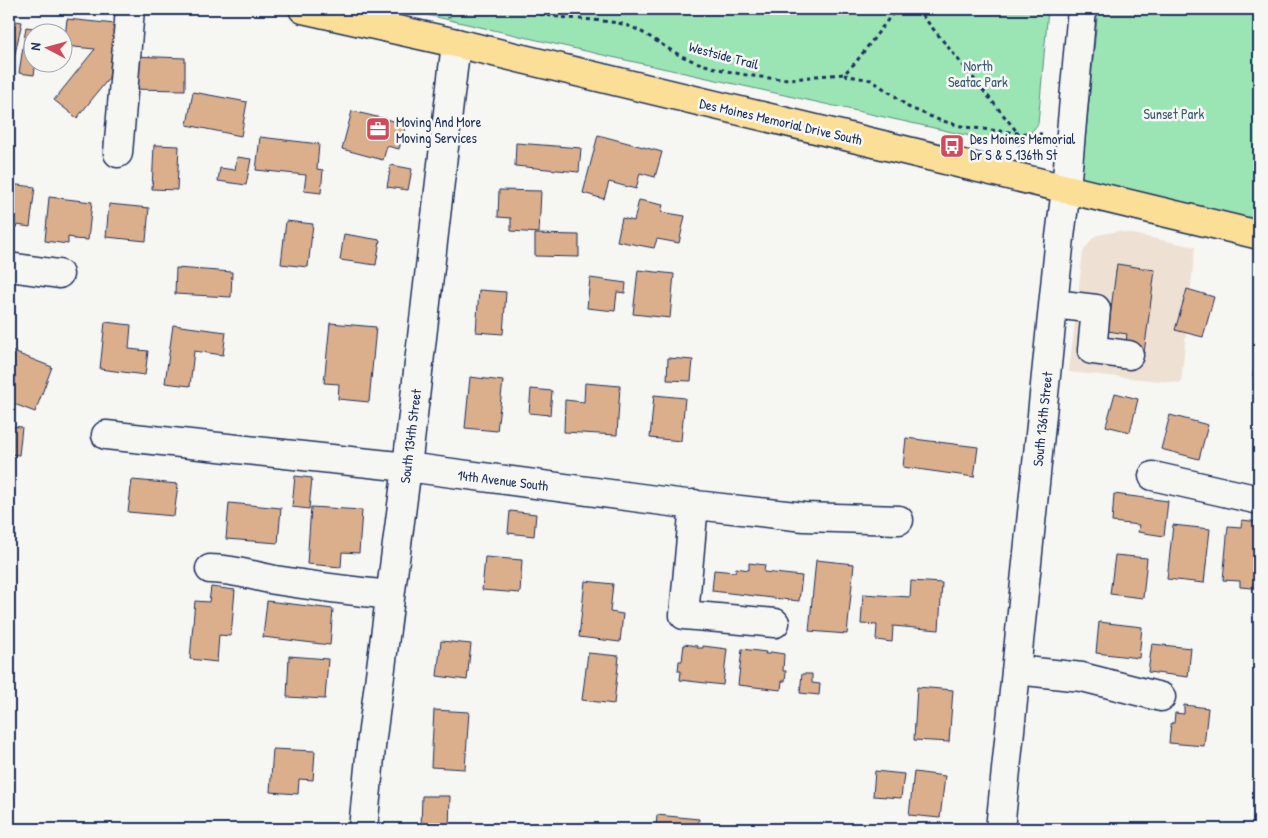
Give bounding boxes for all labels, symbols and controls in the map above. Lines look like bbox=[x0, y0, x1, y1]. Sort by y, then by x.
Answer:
north arrow bbox=[22, 22, 72, 72]
street label: Westside Trail bbox=[687, 37, 761, 73]
text: N bbox=[25, 41, 44, 51]
park label: North Seatac Park bbox=[948, 56, 1008, 91]
street label: Des Moines Memorial Drive South bbox=[698, 93, 864, 149]
park label: Sunset Park bbox=[1144, 104, 1205, 123]
place label: Moving And More Moving Services bbox=[396, 112, 482, 148]
office icon: Moving And More Moving Services bbox=[365, 116, 391, 142]
place label: Des Moines Memorial Dr S & S 136th St bbox=[970, 129, 1076, 164]
bus stop icon: Des Moines Memorial Dr S & S 136th St bbox=[939, 133, 965, 159]
street label: South 136th Street bbox=[1028, 371, 1056, 467]
street label: South 134th Street bbox=[395, 388, 425, 484]
street label: 14th Avenue South bbox=[457, 465, 550, 495]

